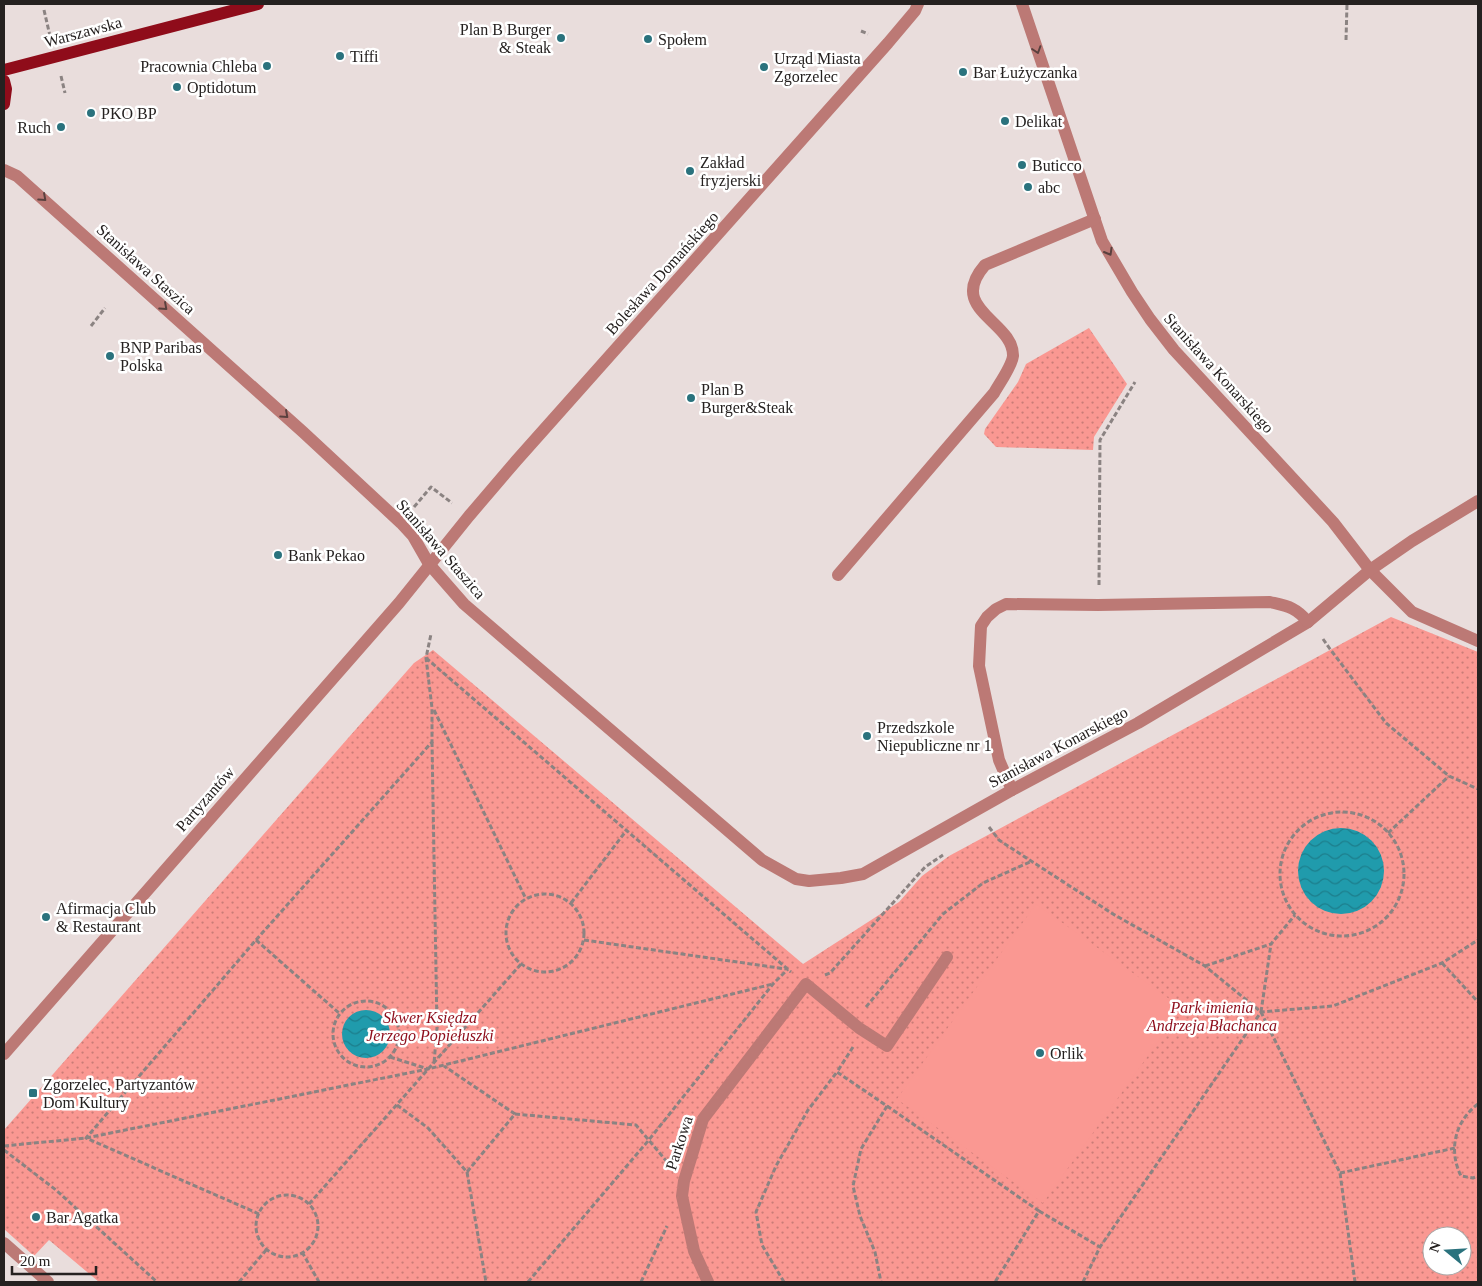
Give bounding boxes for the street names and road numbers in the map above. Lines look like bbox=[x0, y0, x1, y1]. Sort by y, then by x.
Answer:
street label: Warszawska bbox=[42, 13, 124, 51]
street label: Bolesława Domańskiego bbox=[602, 208, 722, 339]
street label: Stanisława Staszica bbox=[94, 221, 198, 317]
street label: Stanisława Konarskiego bbox=[1160, 310, 1277, 437]
street label: Stanisława Staszica bbox=[393, 496, 489, 602]
street label: Stanisława Konarskiego bbox=[986, 703, 1131, 792]
street label: Partyzantów bbox=[172, 763, 239, 835]
street label: Parkowa bbox=[662, 1114, 696, 1172]

